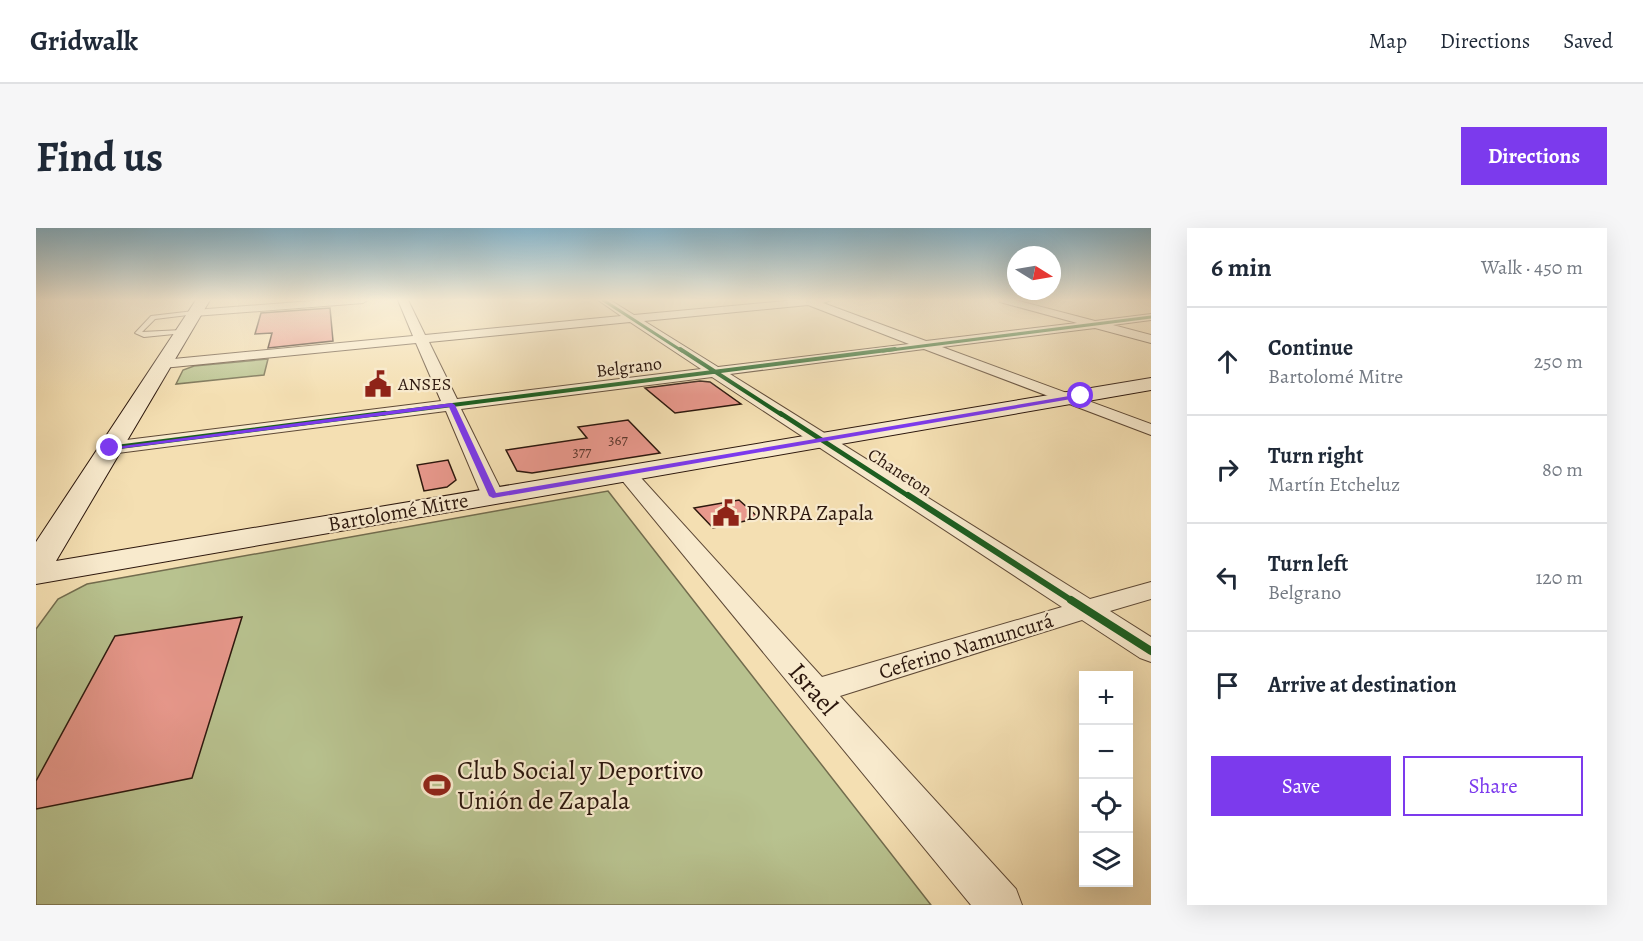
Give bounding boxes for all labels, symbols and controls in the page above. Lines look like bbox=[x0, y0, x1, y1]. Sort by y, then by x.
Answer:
text: Gridwalk bbox=[30, 22, 138, 60]
text: Map bbox=[1369, 27, 1407, 55]
text: Directions bbox=[1440, 27, 1530, 55]
text: Saved bbox=[1563, 27, 1613, 55]
button: Directions bbox=[1461, 127, 1607, 185]
text: Find us bbox=[36, 128, 163, 185]
north arrow bbox=[1007, 246, 1061, 300]
text: 6 min bbox=[1211, 250, 1272, 285]
text: Walk · 450 m bbox=[1481, 254, 1583, 281]
text: Continue bbox=[1268, 333, 1353, 363]
icon: ahead bbox=[1211, 345, 1244, 378]
text: 250 m bbox=[1534, 348, 1583, 375]
street label: Belgrano bbox=[595, 351, 663, 383]
text: Bartolomé Mitre bbox=[1268, 363, 1403, 390]
public building icon: ANSES bbox=[363, 369, 393, 399]
place label: ANSES bbox=[397, 372, 451, 396]
route start bbox=[1067, 382, 1093, 408]
house number: 367 bbox=[608, 430, 628, 450]
route end bbox=[96, 434, 122, 460]
text: Turn right bbox=[1268, 441, 1364, 471]
house number: 377 bbox=[573, 442, 592, 462]
street label: Chaneton bbox=[863, 442, 937, 502]
icon: right bbox=[1211, 453, 1244, 486]
text: 80 m bbox=[1542, 456, 1583, 483]
text: Martín Etcheluz bbox=[1268, 471, 1400, 498]
street label: Bartolomé Mitre bbox=[326, 486, 470, 538]
public building icon: DNRPA Zapala bbox=[711, 498, 741, 528]
place label: DNRPA Zapala bbox=[746, 499, 874, 527]
text: Turn left bbox=[1268, 549, 1348, 579]
icon: left bbox=[1211, 561, 1244, 594]
text: 120 m bbox=[1535, 564, 1583, 591]
text: Belgrano bbox=[1268, 579, 1341, 606]
street label: Ceferino Namuncurá bbox=[875, 606, 1057, 686]
street label: Israel bbox=[780, 655, 846, 723]
icon: arrive bbox=[1211, 669, 1244, 702]
text: Arrive at destination bbox=[1268, 670, 1457, 700]
map controls bbox=[1079, 671, 1133, 887]
button: + bbox=[1079, 671, 1133, 725]
button: − bbox=[1079, 725, 1133, 779]
place label: Club Social y Deportivo Unión de Zapala bbox=[457, 753, 704, 818]
button: Save bbox=[1211, 756, 1391, 816]
button: Share bbox=[1403, 756, 1583, 816]
sports icon: Club Social y Deportivo Unión de Zapala bbox=[422, 770, 452, 800]
button: locate bbox=[1079, 779, 1133, 833]
button: layers bbox=[1079, 833, 1133, 887]

